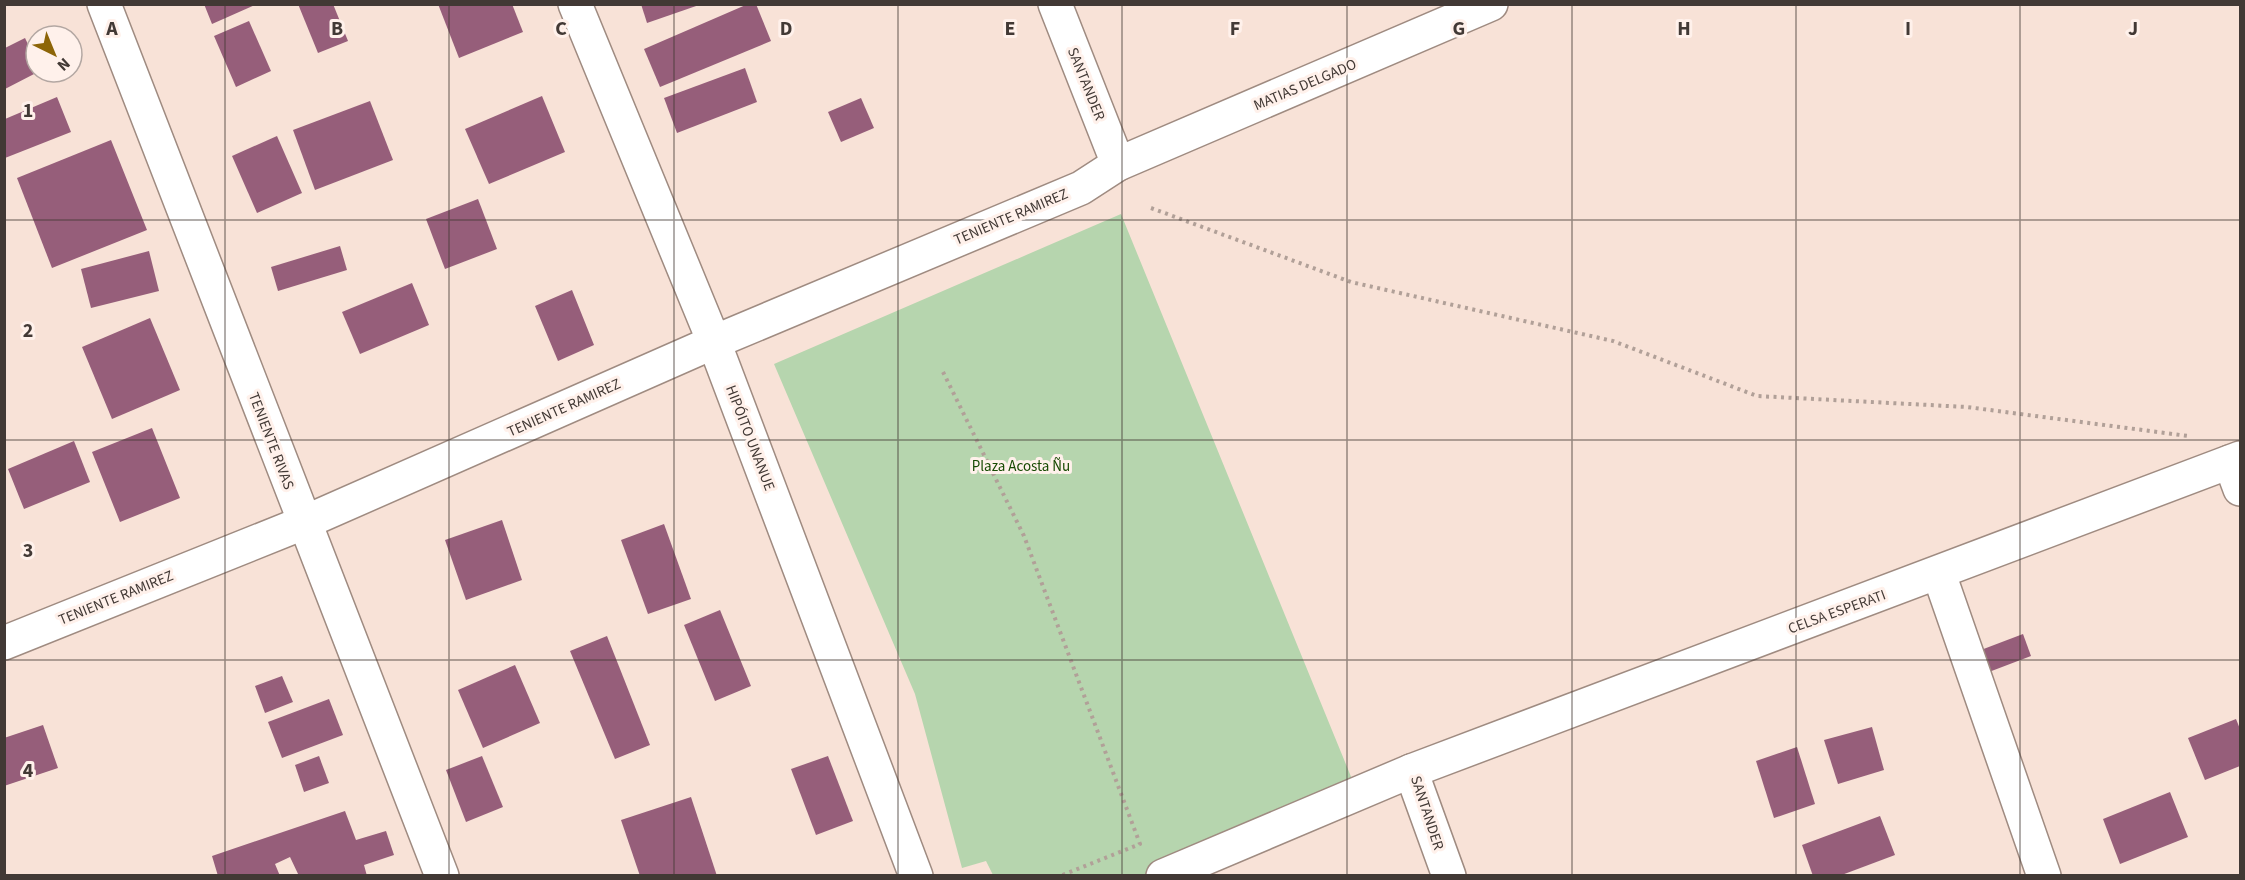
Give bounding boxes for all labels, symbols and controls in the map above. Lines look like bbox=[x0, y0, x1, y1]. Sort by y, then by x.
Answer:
text: A bbox=[105, 15, 118, 43]
text: B bbox=[331, 15, 343, 43]
text: C bbox=[555, 15, 567, 43]
text: D bbox=[780, 15, 792, 43]
text: E bbox=[1005, 15, 1015, 43]
text: F bbox=[1230, 15, 1240, 43]
text: G bbox=[1453, 15, 1465, 43]
text: H bbox=[1677, 15, 1691, 43]
text: I bbox=[1905, 15, 1911, 43]
text: J bbox=[2128, 15, 2138, 43]
north arrow bbox=[24, 24, 84, 84]
street label: SANTANDER bbox=[1062, 44, 1110, 124]
text: N bbox=[52, 53, 75, 76]
street label: MATIAS DELGADO bbox=[1250, 54, 1360, 116]
text: 1 bbox=[23, 97, 33, 125]
street label: TENIENTE RAMIREZ bbox=[951, 183, 1071, 251]
text: 2 bbox=[23, 317, 33, 345]
street label: TENIENTE RAMIREZ bbox=[504, 374, 624, 442]
street label: HIPÓITO UNANUE bbox=[720, 382, 780, 494]
street label: TENIENTE RIVAS bbox=[243, 389, 299, 493]
park label: Plaza Acosta Ñu bbox=[972, 456, 1070, 477]
text: 3 bbox=[23, 537, 33, 565]
street label: TENIENTE RAMIREZ bbox=[55, 565, 177, 631]
street label: CELSA ESPERATI bbox=[1785, 585, 1889, 639]
text: 4 bbox=[23, 757, 34, 785]
street label: SANTANDER bbox=[1405, 773, 1449, 853]

